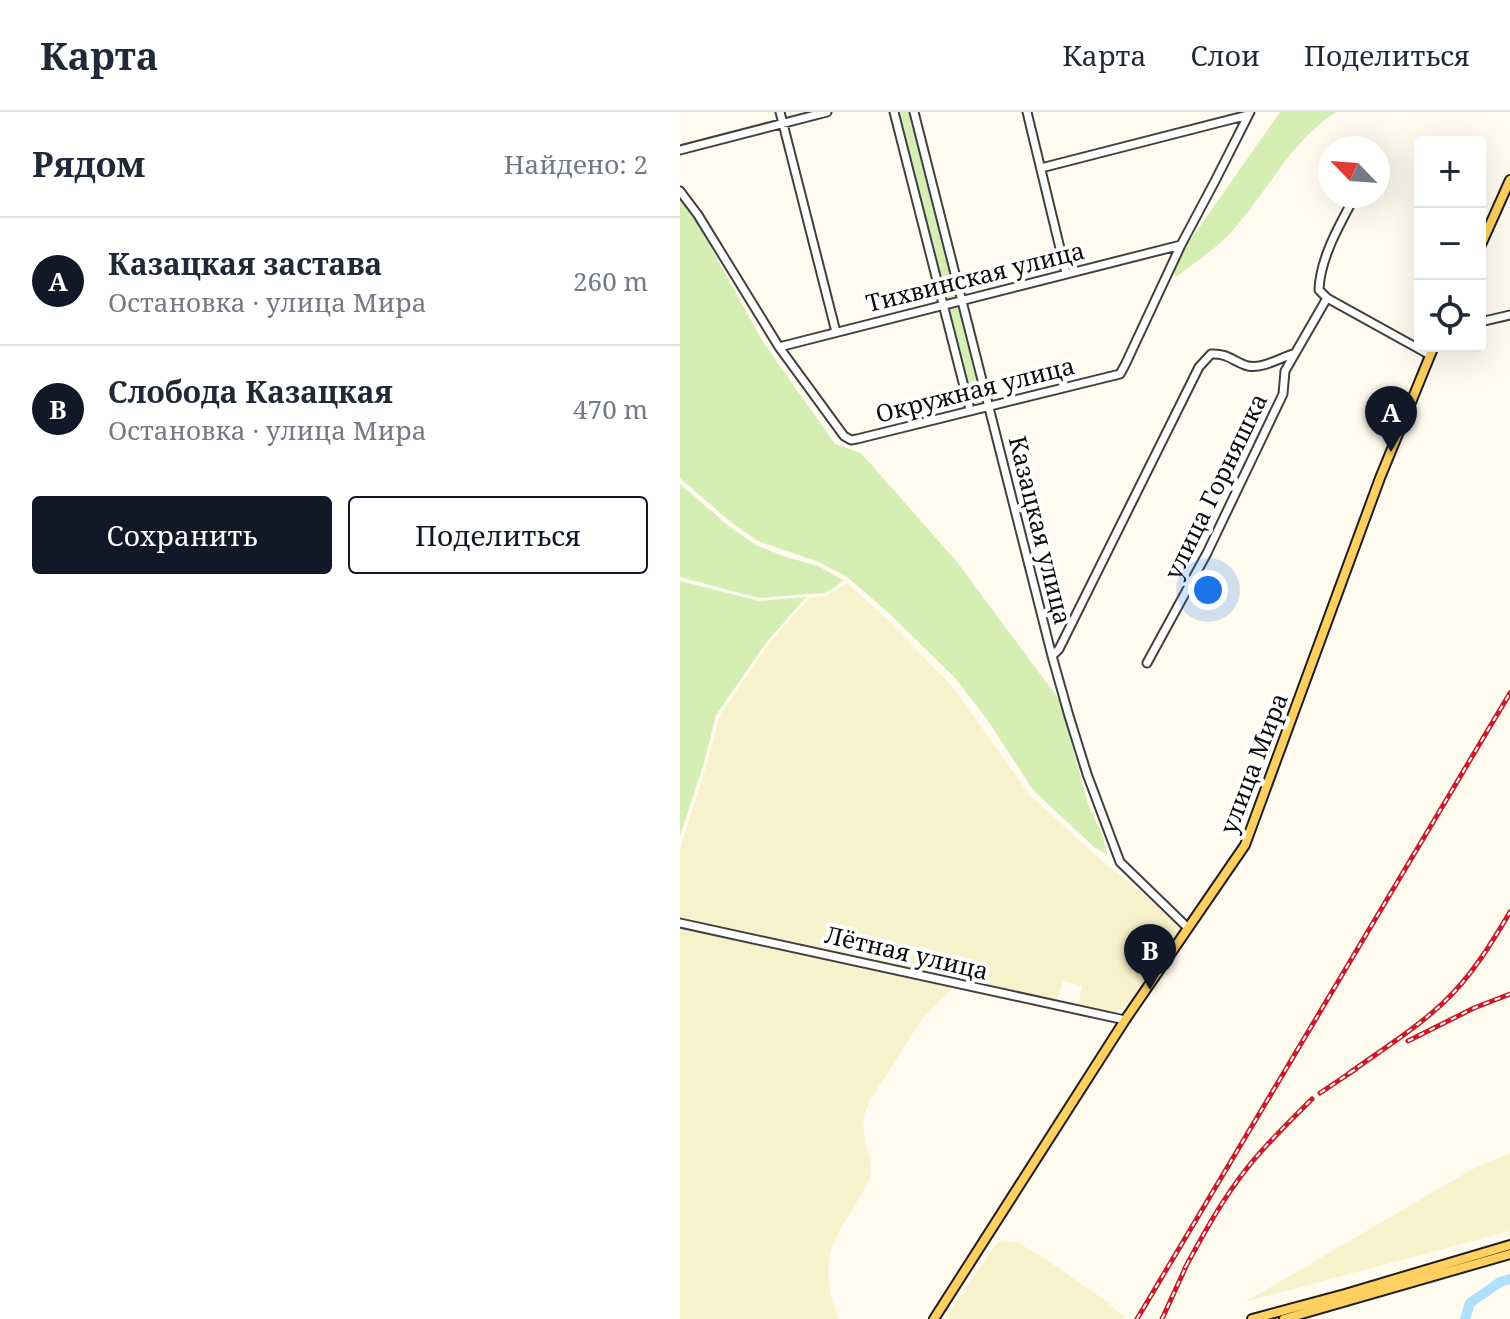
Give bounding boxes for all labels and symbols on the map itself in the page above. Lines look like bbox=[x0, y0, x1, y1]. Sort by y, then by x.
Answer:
north arrow bbox=[1318, 136, 1390, 208]
street label: Тихвинская улица bbox=[862, 233, 1088, 319]
street label: Окружная улица bbox=[872, 348, 1078, 430]
pin: A bbox=[1365, 386, 1417, 452]
street label: улица Горняшка bbox=[1156, 387, 1274, 585]
street label: Казацкая улица bbox=[1002, 432, 1080, 628]
your location bbox=[1188, 570, 1228, 610]
street label: улица Мира bbox=[1211, 688, 1295, 838]
street label: Лётная улица bbox=[822, 917, 992, 987]
pin: B bbox=[1124, 924, 1176, 990]

